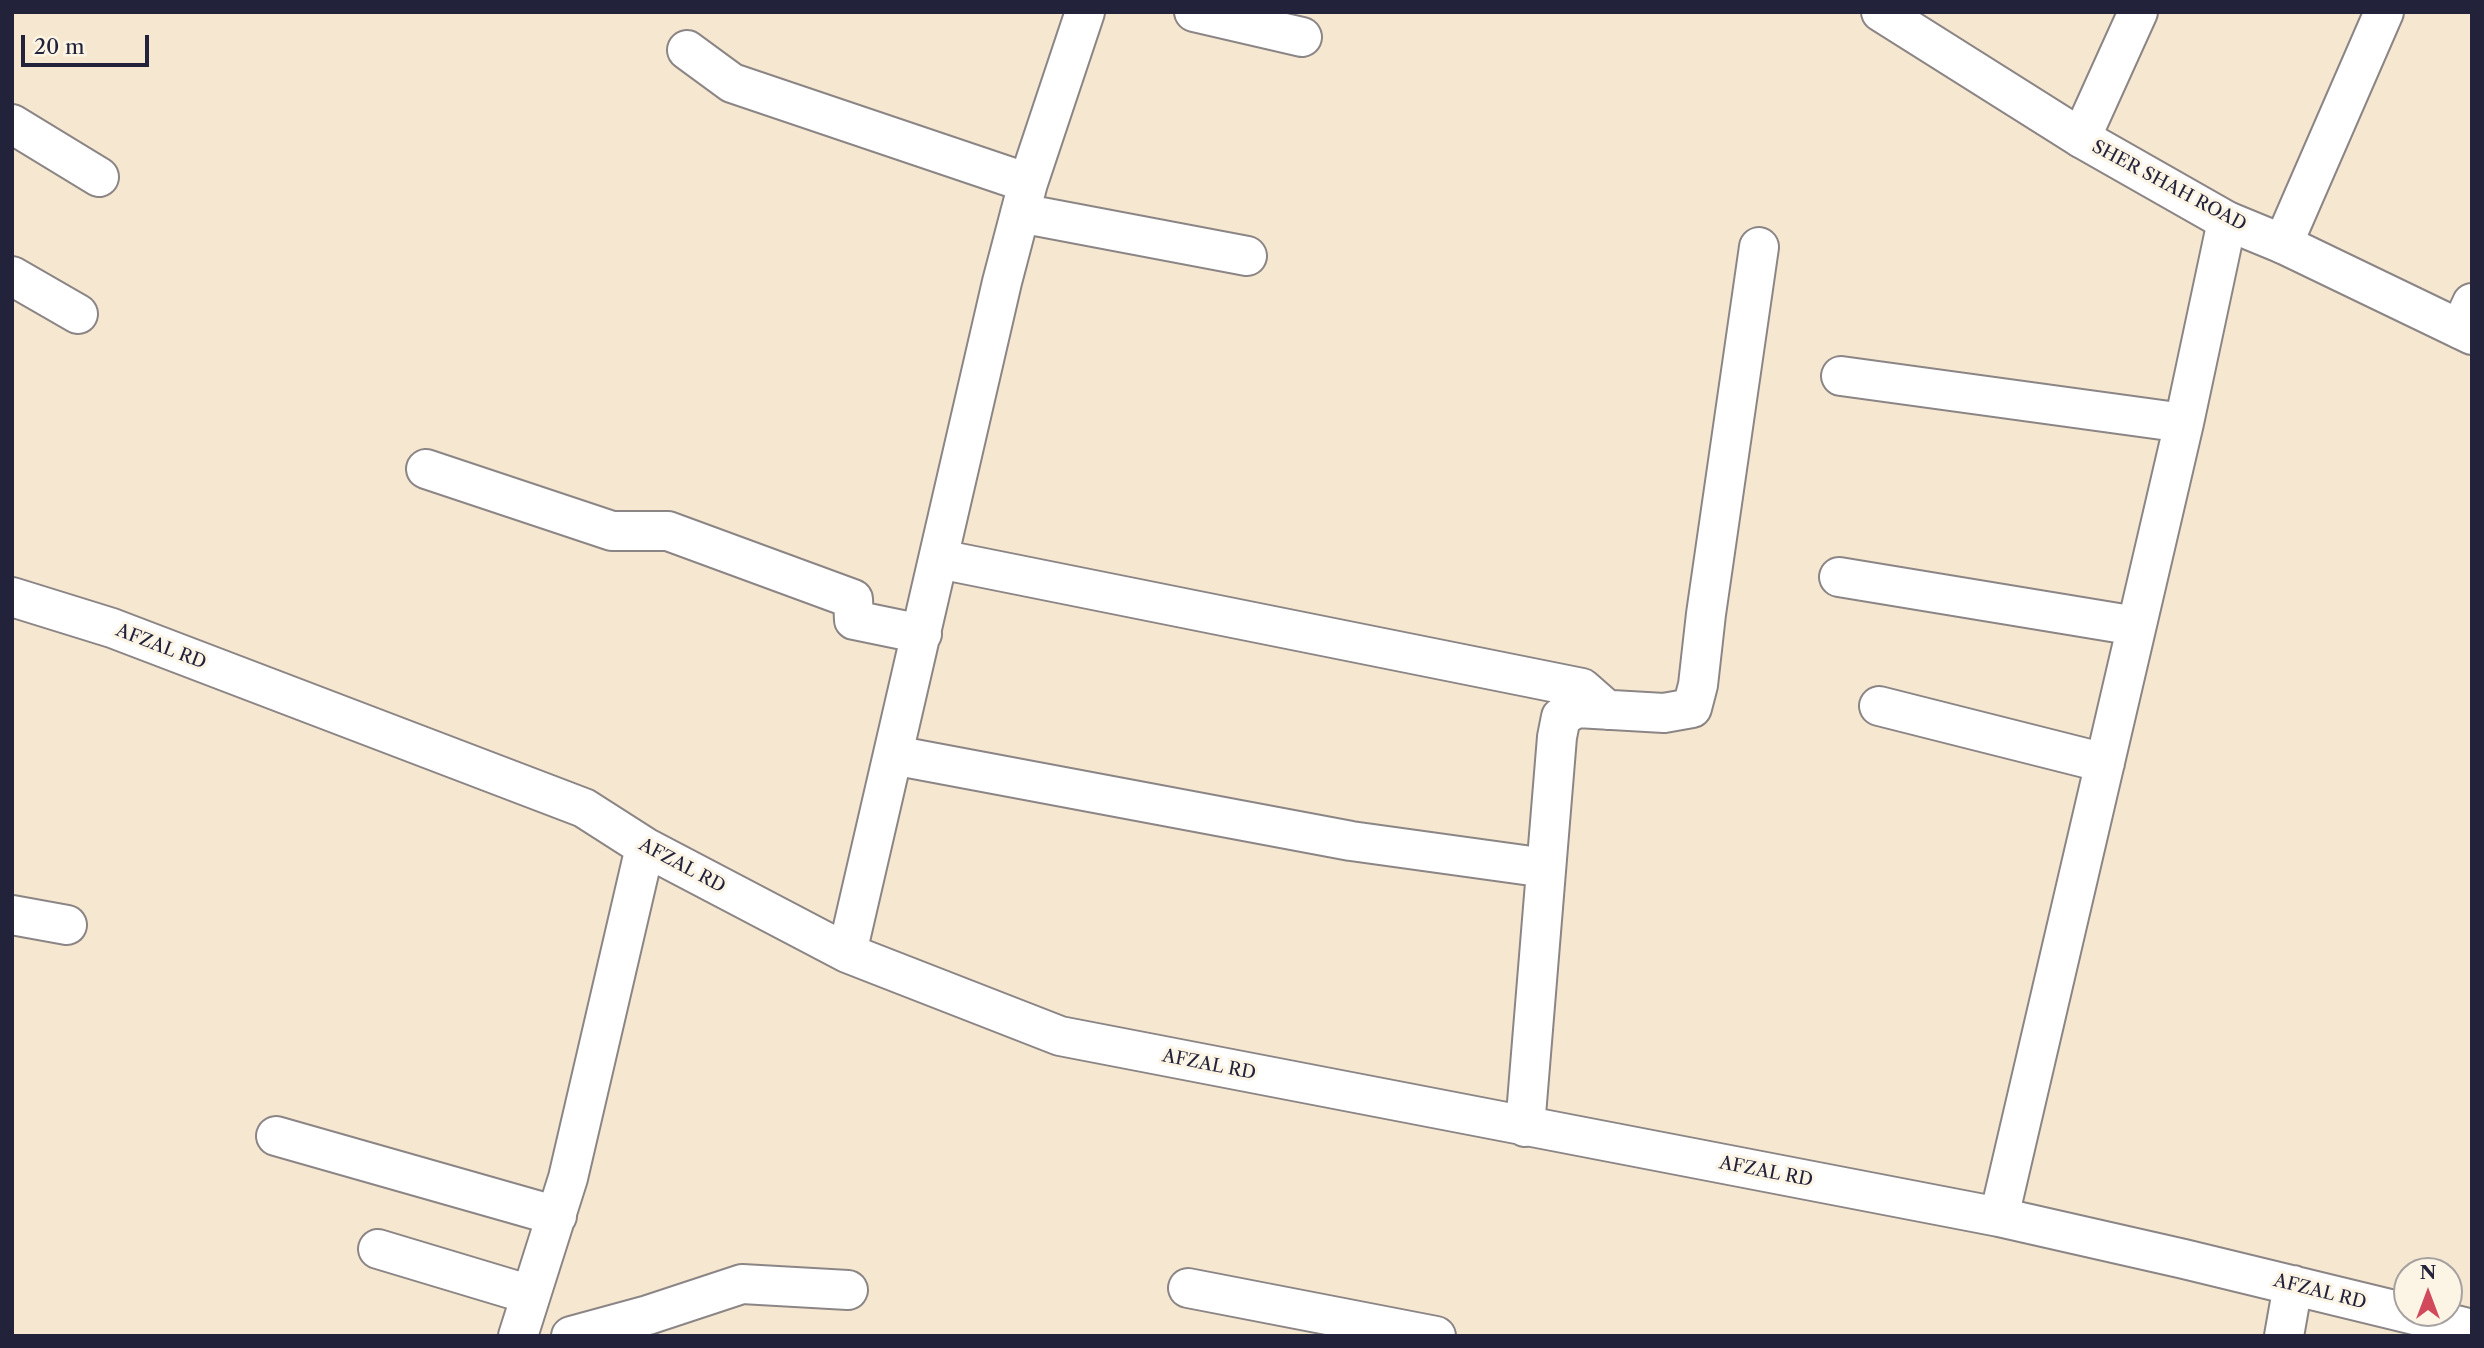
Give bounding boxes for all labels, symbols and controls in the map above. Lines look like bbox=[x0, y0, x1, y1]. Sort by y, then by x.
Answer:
scale bar bbox=[24, 21, 152, 65]
text: 20 m bbox=[34, 34, 85, 59]
street label: SHER SHAH ROAD bbox=[2088, 136, 2250, 236]
street label: AFZAL RD bbox=[113, 620, 209, 674]
street label: AFZAL RD bbox=[635, 834, 729, 898]
street label: AFZAL RD bbox=[1160, 1045, 1258, 1085]
street label: AFZAL RD bbox=[1717, 1152, 1815, 1192]
north arrow bbox=[2393, 1257, 2463, 1327]
text: N bbox=[2420, 1261, 2436, 1284]
street label: AFZAL RD bbox=[2271, 1270, 2369, 1314]

